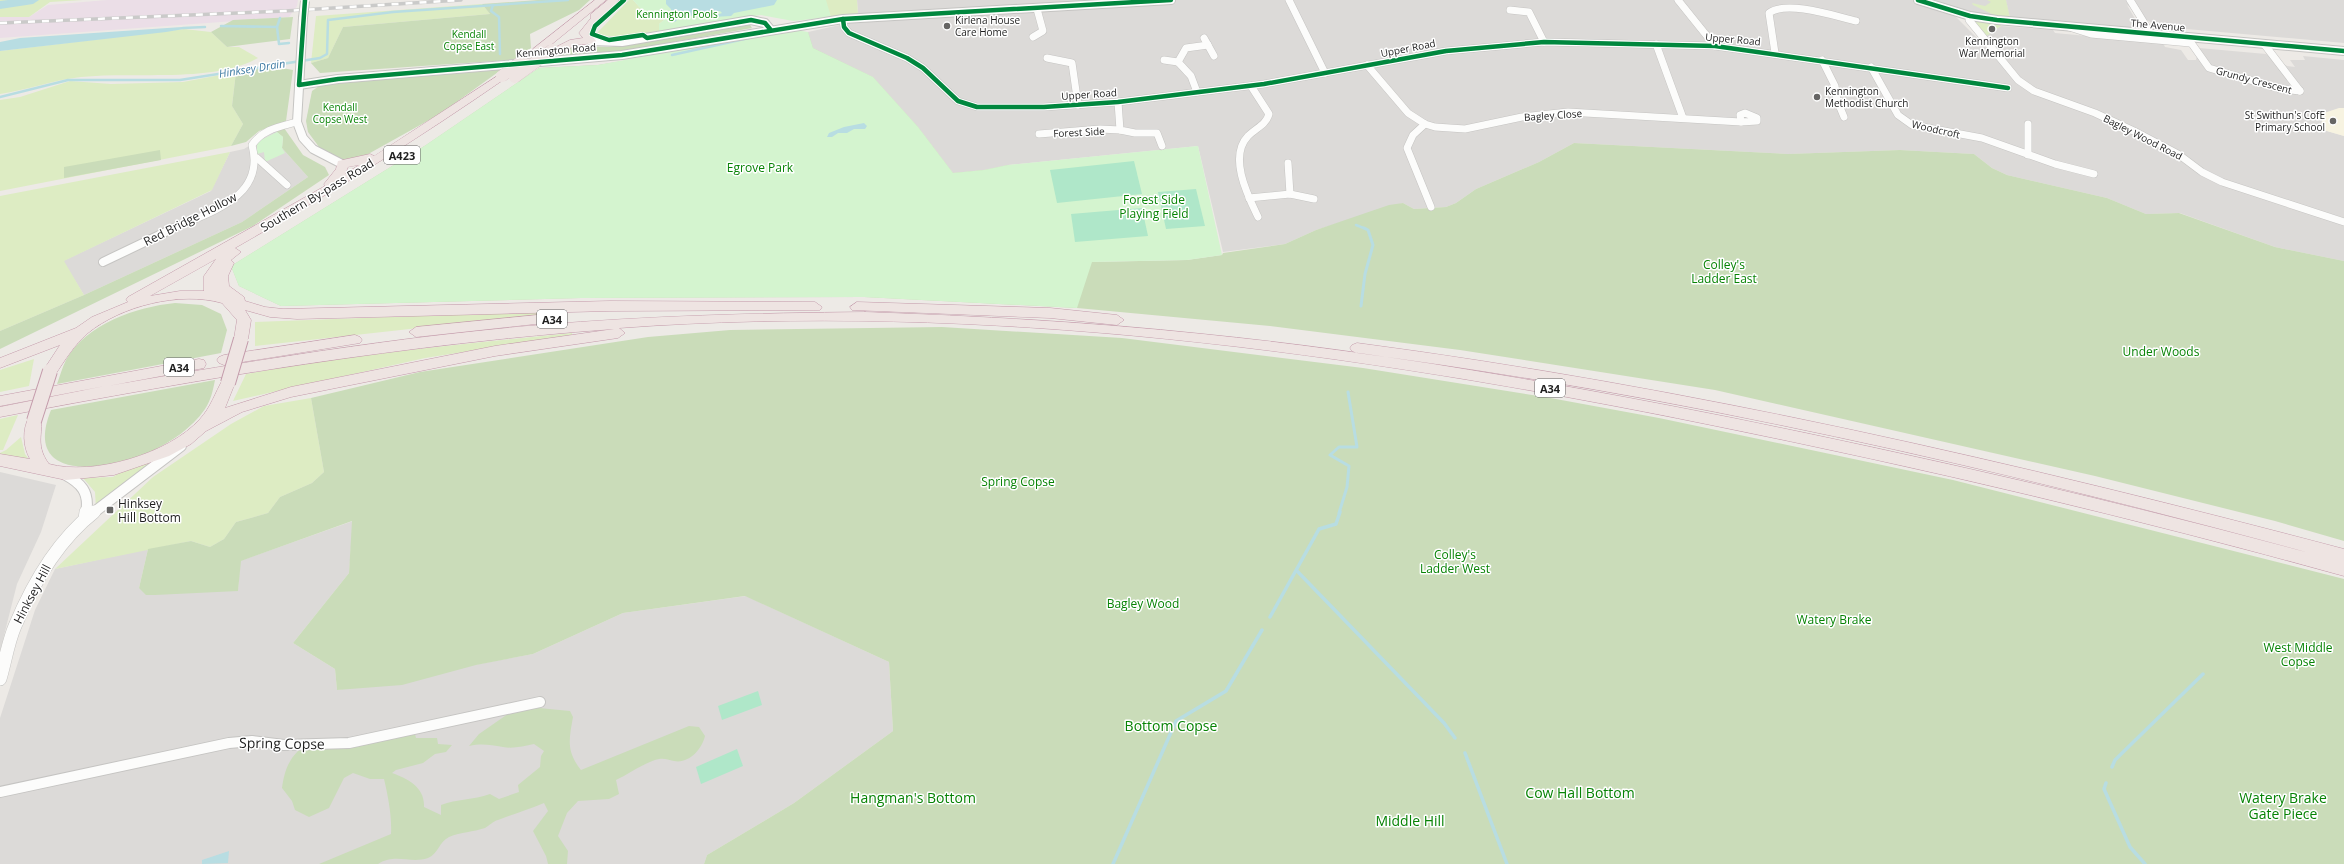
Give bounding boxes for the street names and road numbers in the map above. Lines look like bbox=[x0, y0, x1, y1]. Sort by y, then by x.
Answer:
street label: The Avenue bbox=[2130, 16, 2186, 34]
street label: Upper Road bbox=[1705, 30, 1761, 48]
street label: Upper Road bbox=[1379, 36, 1437, 60]
street label: Kennington Road bbox=[515, 40, 597, 60]
street label: Grundy Crescent bbox=[2214, 63, 2294, 97]
street label: Upper Road bbox=[1061, 85, 1117, 103]
street label: Bagley Close bbox=[1523, 106, 1583, 124]
street label: Bagley Wood Road bbox=[2101, 111, 2185, 163]
street label: Woodcroft bbox=[1910, 117, 1962, 141]
street label: Forest Side bbox=[1053, 124, 1105, 140]
road number: A423 bbox=[384, 146, 420, 164]
street label: Southern By-pass Road bbox=[257, 154, 377, 236]
street label: Red Bridge Hollow bbox=[140, 188, 240, 250]
road number: A34 bbox=[537, 310, 567, 328]
road number: A34 bbox=[164, 358, 194, 376]
road number: A34 bbox=[1535, 379, 1565, 397]
street label: Hinksey Hill bbox=[9, 561, 55, 627]
street label: Spring Copse bbox=[239, 733, 325, 753]

